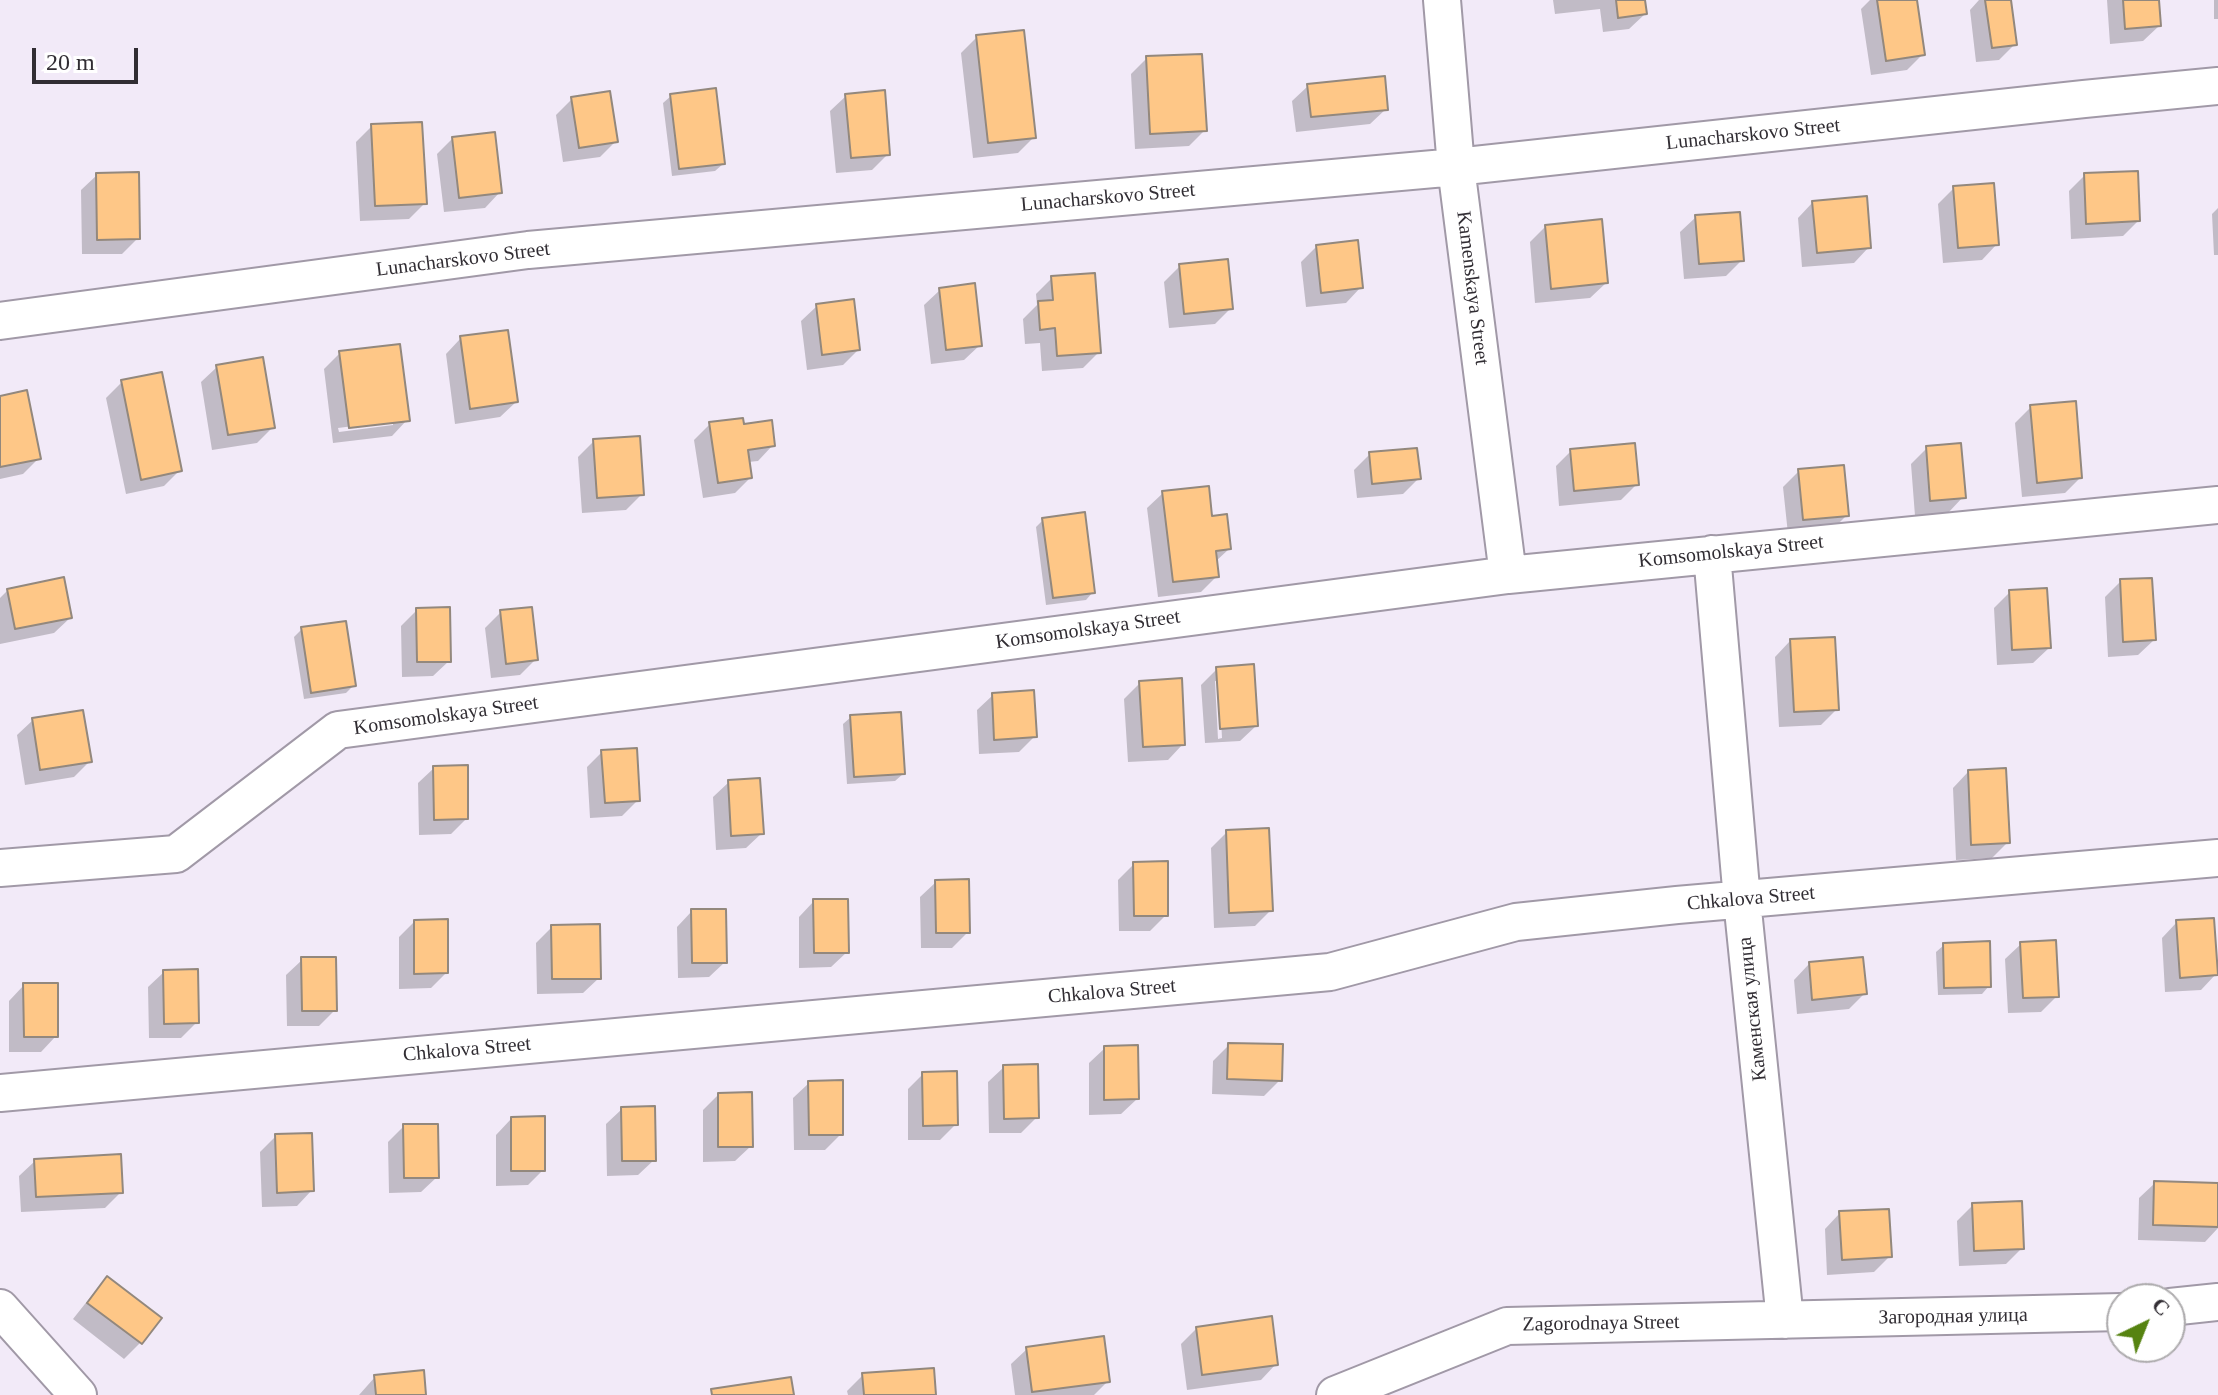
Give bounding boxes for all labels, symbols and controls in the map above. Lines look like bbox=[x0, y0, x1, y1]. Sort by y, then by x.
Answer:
scale bar bbox=[36, 32, 142, 82]
text: 20 m bbox=[46, 49, 95, 75]
street label: Lunacharskovo Street bbox=[1665, 114, 1841, 156]
street label: Lunacharskovo Street bbox=[1020, 178, 1196, 218]
street label: Kamenskaya Street bbox=[1451, 210, 1493, 366]
street label: Lunacharskovo Street bbox=[375, 237, 551, 283]
street label: Komsomolskaya Street bbox=[1637, 530, 1825, 574]
street label: Komsomolskaya Street bbox=[994, 605, 1182, 655]
street label: Komsomolskaya Street bbox=[352, 691, 540, 741]
street label: Chkalova Street bbox=[1686, 881, 1816, 917]
street label: Каменская улица bbox=[1733, 936, 1773, 1082]
street label: Chkalova Street bbox=[1047, 974, 1177, 1010]
street label: Chkalova Street bbox=[402, 1032, 532, 1068]
north arrow bbox=[2106, 1283, 2186, 1363]
text: С bbox=[2147, 1292, 2176, 1321]
street label: Загородная улица bbox=[1878, 1304, 2028, 1330]
street label: Zagorodnaya Street bbox=[1522, 1311, 1680, 1337]

